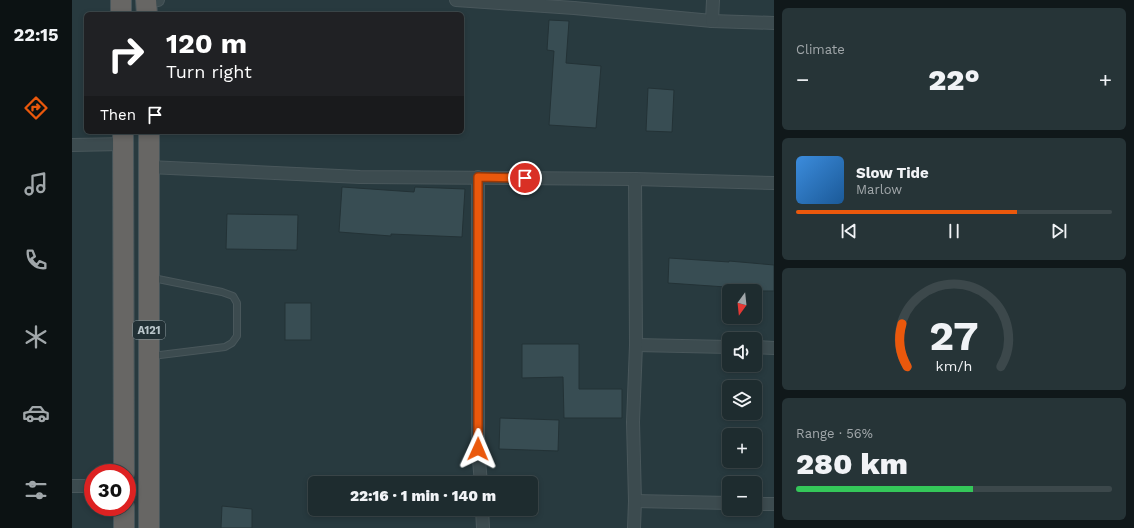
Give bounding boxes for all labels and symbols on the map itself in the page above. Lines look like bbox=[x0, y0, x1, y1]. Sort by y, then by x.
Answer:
pin bbox=[508, 161, 542, 195]
north arrow bbox=[722, 284, 762, 324]
road number: A121 bbox=[133, 321, 165, 339]
position arrow bbox=[457, 428, 499, 470]
speed limit sign: 30 bbox=[84, 464, 136, 516]

